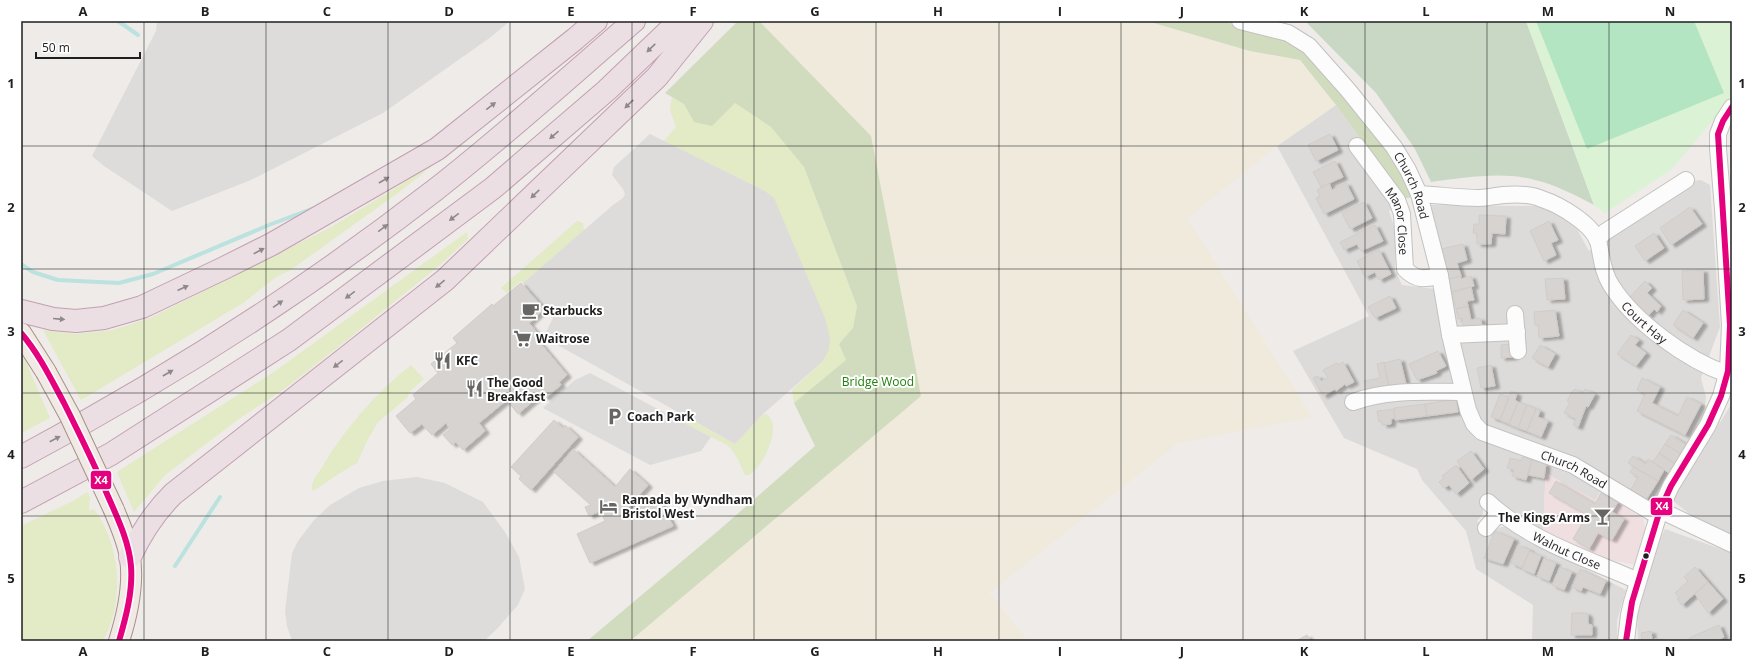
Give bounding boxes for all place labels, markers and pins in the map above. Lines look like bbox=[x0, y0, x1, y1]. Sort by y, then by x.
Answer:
cafe icon: Starbucks bbox=[520, 300, 540, 320]
place label: Starbucks bbox=[543, 302, 603, 319]
supermarket icon: Waitrose bbox=[513, 328, 533, 348]
place label: Waitrose bbox=[536, 330, 590, 347]
restaurant icon: KFC bbox=[433, 350, 453, 370]
place label: KFC bbox=[456, 352, 479, 369]
place label: The Good Breakfast bbox=[487, 374, 545, 405]
restaurant icon: The Good Breakfast bbox=[464, 379, 484, 399]
parking icon: Coach Park bbox=[604, 406, 624, 426]
place label: Coach Park bbox=[627, 408, 695, 425]
place label: Ramada by Wyndham Bristol West bbox=[622, 491, 753, 522]
hotel icon: Ramada by Wyndham Bristol West bbox=[599, 496, 619, 516]
bar icon: The Kings Arms bbox=[1593, 507, 1613, 527]
place label: The Kings Arms bbox=[1498, 509, 1590, 526]
unlabelled marker bbox=[1641, 551, 1651, 561]

